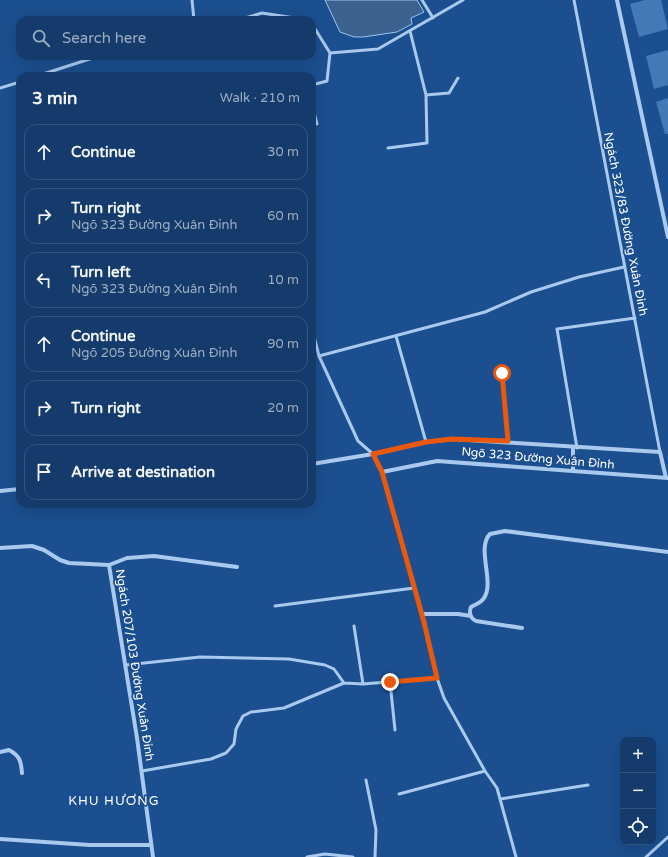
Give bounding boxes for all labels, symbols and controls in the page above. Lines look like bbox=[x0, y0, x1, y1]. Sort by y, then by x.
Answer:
search box bbox=[16, 16, 316, 60]
icon: search bbox=[30, 27, 52, 49]
text: Search here bbox=[62, 29, 146, 47]
text: 3 min bbox=[32, 88, 77, 109]
text: Walk · 210 m bbox=[220, 90, 300, 106]
street label: Ngách 323/83 Đường Xuân Đỉnh bbox=[601, 131, 651, 317]
icon: ahead bbox=[33, 141, 55, 163]
text: Continue bbox=[71, 143, 135, 161]
text: 30 m bbox=[267, 144, 299, 160]
text: Turn right bbox=[71, 199, 141, 217]
icon: right bbox=[33, 205, 55, 227]
text: 60 m bbox=[267, 208, 299, 224]
text: Ngõ 323 Đường Xuân Đỉnh bbox=[71, 217, 237, 233]
text: Turn left bbox=[71, 263, 131, 281]
icon: left bbox=[33, 269, 55, 291]
text: 10 m bbox=[267, 272, 299, 288]
text: Ngõ 323 Đường Xuân Đỉnh bbox=[71, 281, 237, 297]
text: Continue bbox=[71, 327, 135, 345]
icon: ahead bbox=[33, 333, 55, 355]
text: 90 m bbox=[267, 336, 299, 352]
text: Ngõ 205 Đường Xuân Đỉnh bbox=[71, 345, 237, 361]
route start bbox=[493, 364, 511, 382]
icon: right bbox=[33, 397, 55, 419]
text: Turn right bbox=[71, 399, 141, 417]
text: 20 m bbox=[267, 400, 299, 416]
street label: Ngõ 323 Đường Xuân Đỉnh bbox=[461, 444, 615, 472]
icon: arrive bbox=[33, 461, 55, 483]
text: Arrive at destination bbox=[71, 463, 215, 481]
street label: Ngách 207/103 Đường Xuân Đỉnh bbox=[113, 568, 157, 762]
route end bbox=[381, 673, 399, 691]
map controls bbox=[620, 737, 656, 845]
button: + bbox=[620, 737, 656, 773]
button: − bbox=[620, 773, 656, 809]
district label: KHU HƯƠNG bbox=[68, 793, 160, 809]
button: locate bbox=[620, 809, 656, 845]

